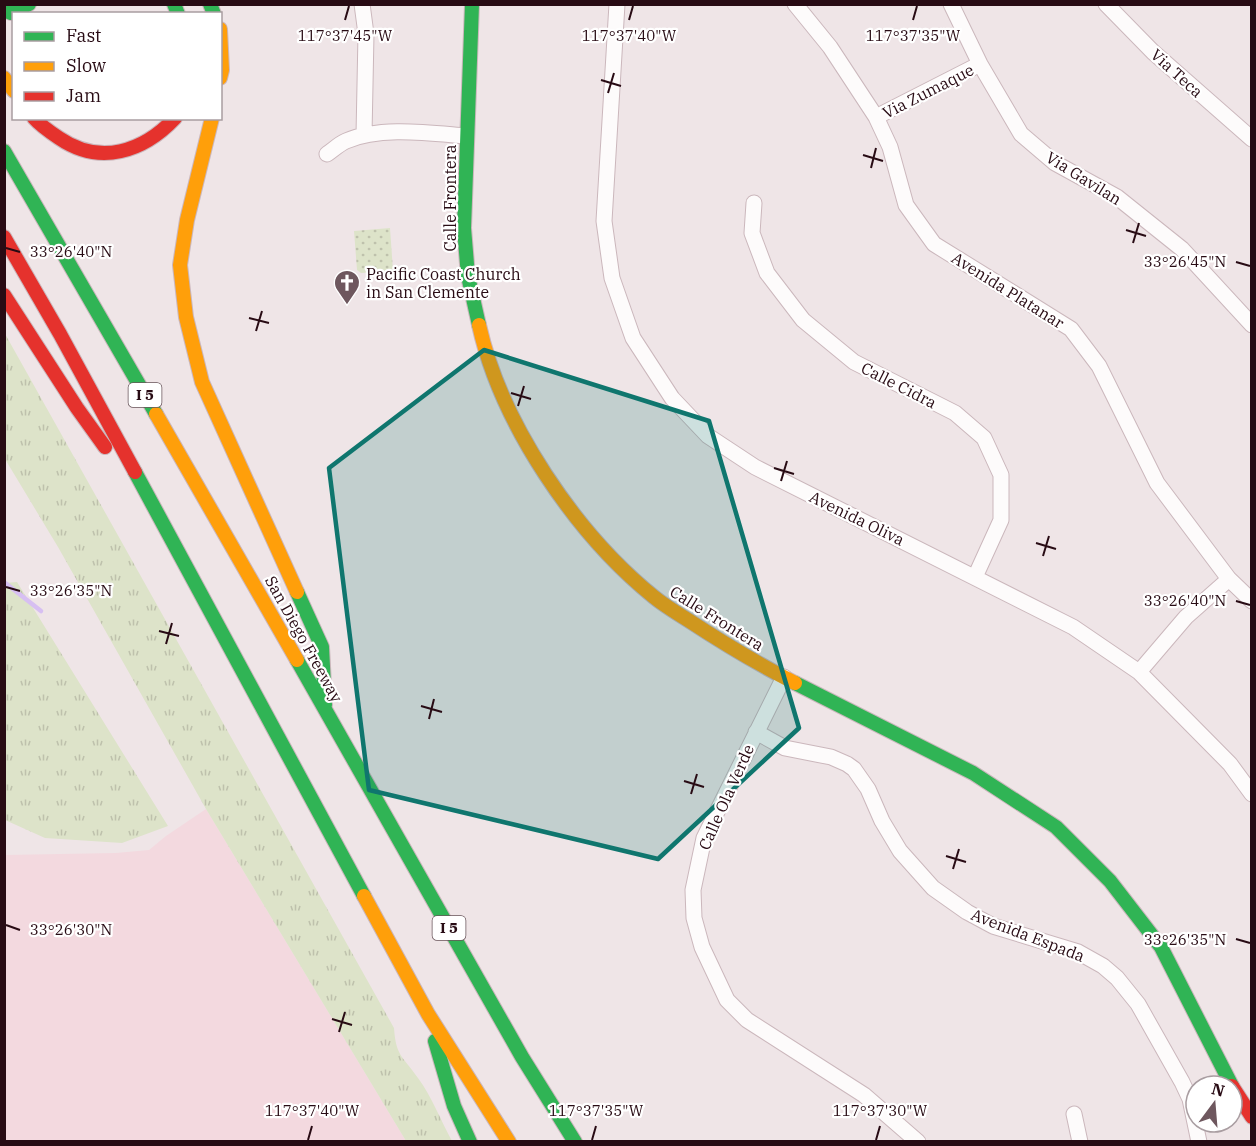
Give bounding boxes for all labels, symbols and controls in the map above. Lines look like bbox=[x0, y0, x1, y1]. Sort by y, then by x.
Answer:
legend bbox=[12, 12, 222, 120]
text: Fast bbox=[66, 24, 101, 47]
text: 117°37'45"W bbox=[298, 26, 393, 45]
text: 117°37'40"W bbox=[582, 26, 677, 45]
text: 117°37'35"W bbox=[866, 26, 961, 45]
street label: Via Teca bbox=[1147, 44, 1207, 102]
text: Slow bbox=[66, 54, 106, 77]
street label: Via Zumaque bbox=[879, 59, 977, 123]
text: Jam bbox=[66, 84, 101, 107]
street label: Calle Frontera bbox=[440, 144, 460, 251]
street label: Via Gavilan bbox=[1042, 147, 1126, 209]
text: 33°26'40"N bbox=[30, 242, 112, 261]
street label: Avenida Platanar bbox=[948, 247, 1068, 333]
text: 33°26'45"N bbox=[1144, 252, 1226, 271]
place label: Pacific Coast Church in San Clemente bbox=[366, 264, 521, 302]
church icon: Pacific Coast Church in San Clemente bbox=[332, 268, 362, 306]
street label: Calle Cidra bbox=[858, 358, 940, 413]
road number: I 5 bbox=[128, 383, 162, 407]
street label: Avenida Oliva bbox=[806, 486, 908, 550]
street label: San Diego Freeway bbox=[261, 572, 347, 706]
text: 33°26'35"N bbox=[30, 581, 112, 600]
street label: Calle Frontera bbox=[666, 581, 768, 655]
text: 33°26'40"N bbox=[1144, 591, 1226, 610]
street label: Calle Ola Verde bbox=[694, 741, 758, 853]
street label: Avenida Espada bbox=[968, 904, 1088, 966]
road number: I 5 bbox=[432, 916, 466, 940]
text: 33°26'30"N bbox=[30, 920, 112, 939]
text: 33°26'35"N bbox=[1144, 930, 1226, 949]
north arrow bbox=[1184, 1074, 1244, 1134]
text: N bbox=[1209, 1078, 1227, 1101]
text: 117°37'40"W bbox=[265, 1101, 360, 1120]
text: 117°37'35"W bbox=[549, 1101, 644, 1120]
text: 117°37'30"W bbox=[833, 1101, 928, 1120]

